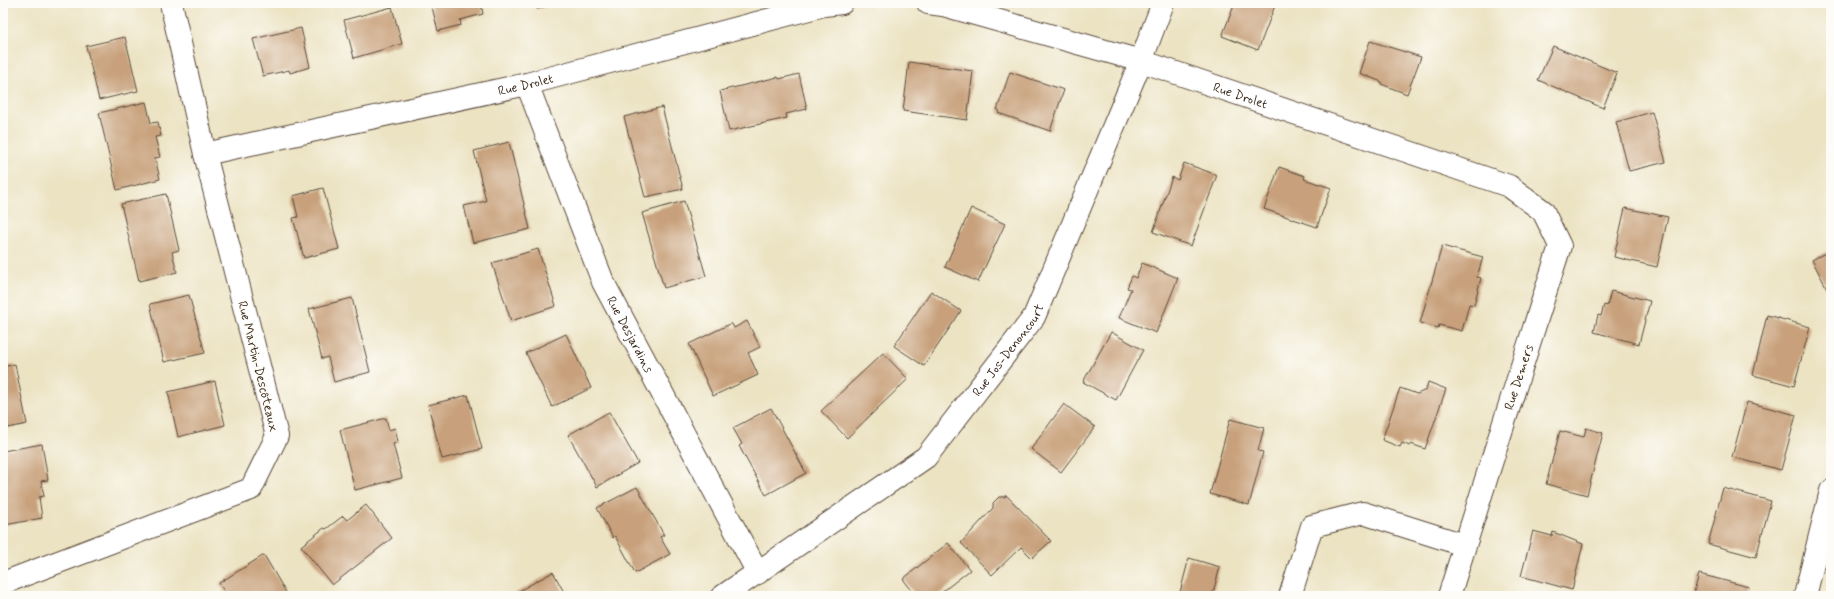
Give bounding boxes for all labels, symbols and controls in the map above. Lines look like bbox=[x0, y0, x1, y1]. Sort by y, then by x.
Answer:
street label: Rue Drolet bbox=[496, 70, 555, 100]
street label: Rue Drolet bbox=[1211, 79, 1270, 113]
street label: Rue Desjardins bbox=[602, 293, 657, 376]
street label: Rue Martin-Descôteaux bbox=[233, 299, 282, 434]
street label: Rue Jos-Denoncourt bbox=[969, 302, 1048, 400]
street label: Rue Demers bbox=[1501, 342, 1538, 412]

